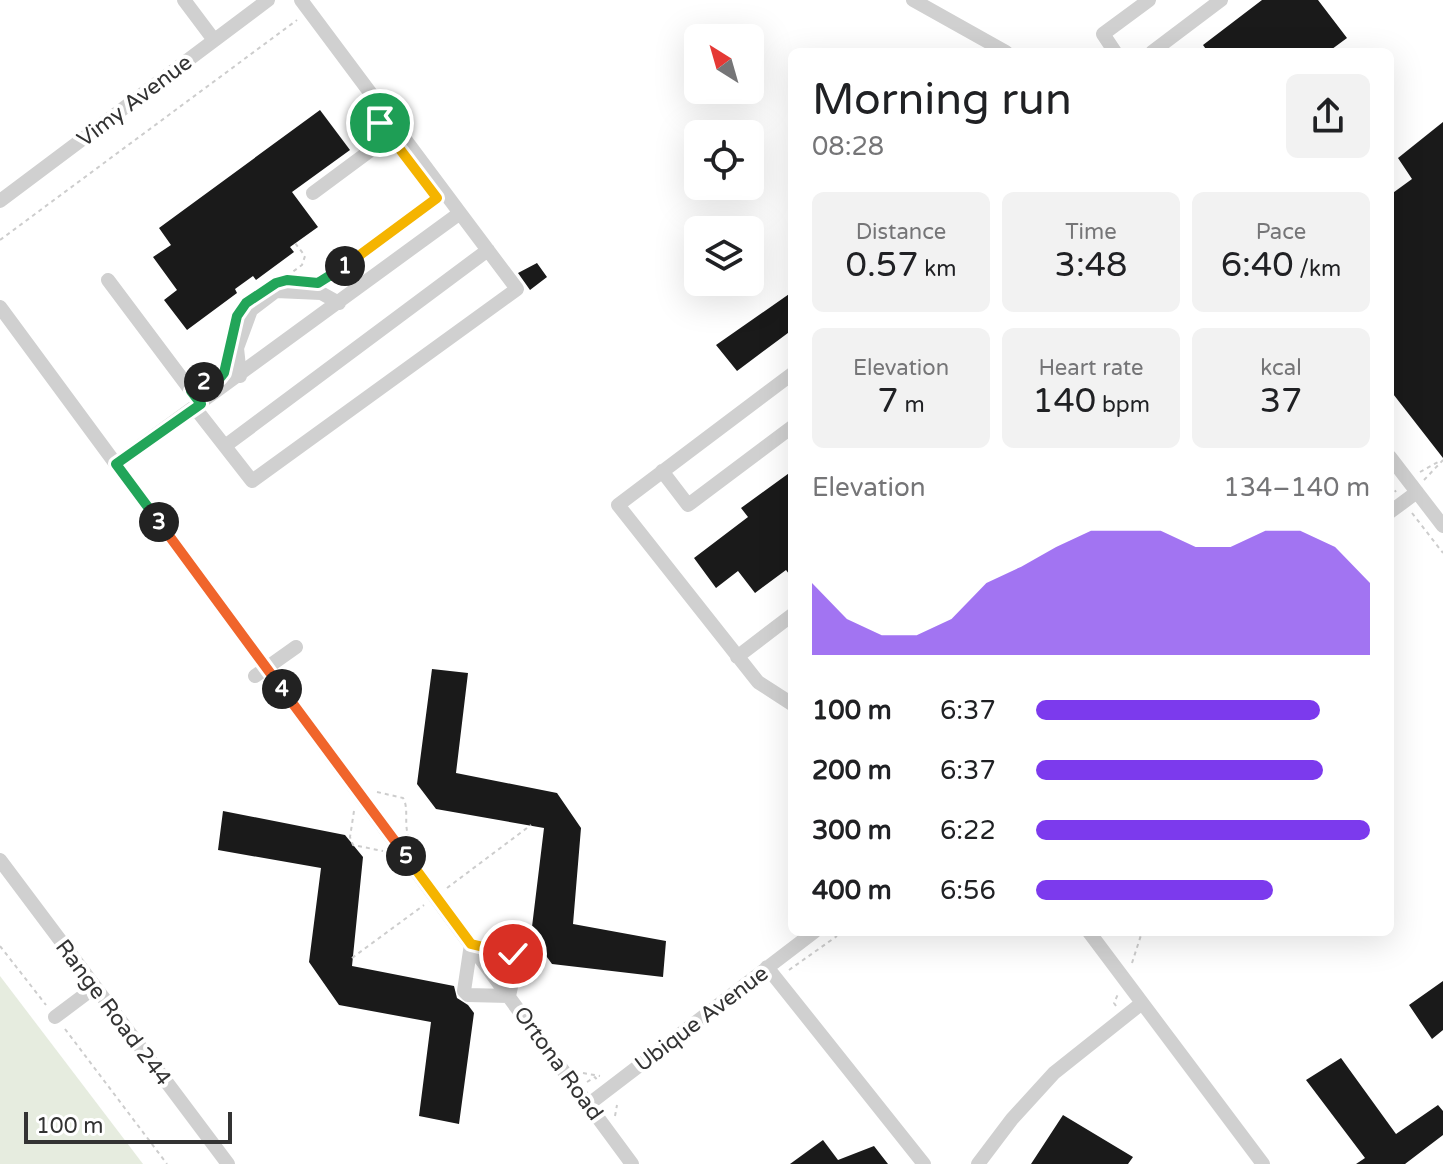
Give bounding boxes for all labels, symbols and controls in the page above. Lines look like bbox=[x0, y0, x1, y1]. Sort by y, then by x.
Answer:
north arrow bbox=[684, 24, 764, 104]
map controls bbox=[684, 24, 764, 296]
street label: Vimy Avenue bbox=[72, 49, 197, 152]
text: Morning run bbox=[812, 74, 1072, 127]
button: share bbox=[1286, 74, 1370, 158]
pin bbox=[346, 89, 414, 157]
icon: arrive bbox=[358, 101, 402, 145]
button: locate bbox=[684, 120, 764, 200]
text: 08:28 bbox=[812, 131, 884, 162]
button: layers bbox=[684, 216, 764, 296]
text: Distance bbox=[856, 219, 946, 245]
text: Time bbox=[1065, 219, 1117, 245]
text: Pace bbox=[1256, 219, 1306, 245]
text: 0.57 bbox=[846, 245, 919, 286]
text: 3:48 bbox=[1055, 245, 1127, 286]
text: 6:40 bbox=[1221, 245, 1294, 286]
pin: 1 bbox=[325, 246, 365, 286]
text: 1 bbox=[338, 253, 352, 279]
text: km bbox=[919, 256, 956, 282]
text: /km bbox=[1294, 256, 1341, 282]
text: Elevation bbox=[853, 355, 949, 381]
text: Heart rate bbox=[1039, 355, 1143, 381]
text: kcal bbox=[1260, 355, 1302, 381]
pin: 2 bbox=[184, 362, 224, 402]
text: 2 bbox=[197, 369, 211, 395]
text: 7 bbox=[877, 381, 899, 422]
text: 140 bbox=[1032, 381, 1096, 422]
text: 37 bbox=[1260, 381, 1302, 422]
text: m bbox=[899, 392, 925, 418]
text: bpm bbox=[1096, 392, 1150, 418]
text: Elevation bbox=[812, 472, 926, 503]
text: 134–140 m bbox=[1223, 472, 1370, 503]
pin: 3 bbox=[139, 502, 179, 542]
text: 3 bbox=[152, 509, 166, 535]
pin: 4 bbox=[262, 669, 302, 709]
text: 4 bbox=[275, 676, 289, 702]
text: 100 m bbox=[812, 695, 892, 726]
text: 6:37 bbox=[940, 695, 996, 726]
text: 200 m bbox=[812, 755, 892, 786]
text: 6:37 bbox=[940, 755, 996, 786]
text: 300 m bbox=[812, 815, 892, 846]
text: 6:22 bbox=[940, 815, 996, 846]
pin: 5 bbox=[386, 836, 426, 876]
text: 5 bbox=[399, 843, 413, 869]
text: 400 m bbox=[812, 875, 892, 906]
text: 6:56 bbox=[940, 875, 996, 906]
pin bbox=[479, 920, 547, 988]
icon: check bbox=[491, 932, 535, 976]
street label: Range Road 244 bbox=[50, 935, 177, 1091]
street label: Ubique Avenue bbox=[630, 960, 773, 1077]
street label: Ortona Road bbox=[508, 1002, 608, 1126]
scale bar bbox=[24, 1108, 232, 1144]
text: 100 m bbox=[36, 1113, 103, 1139]

